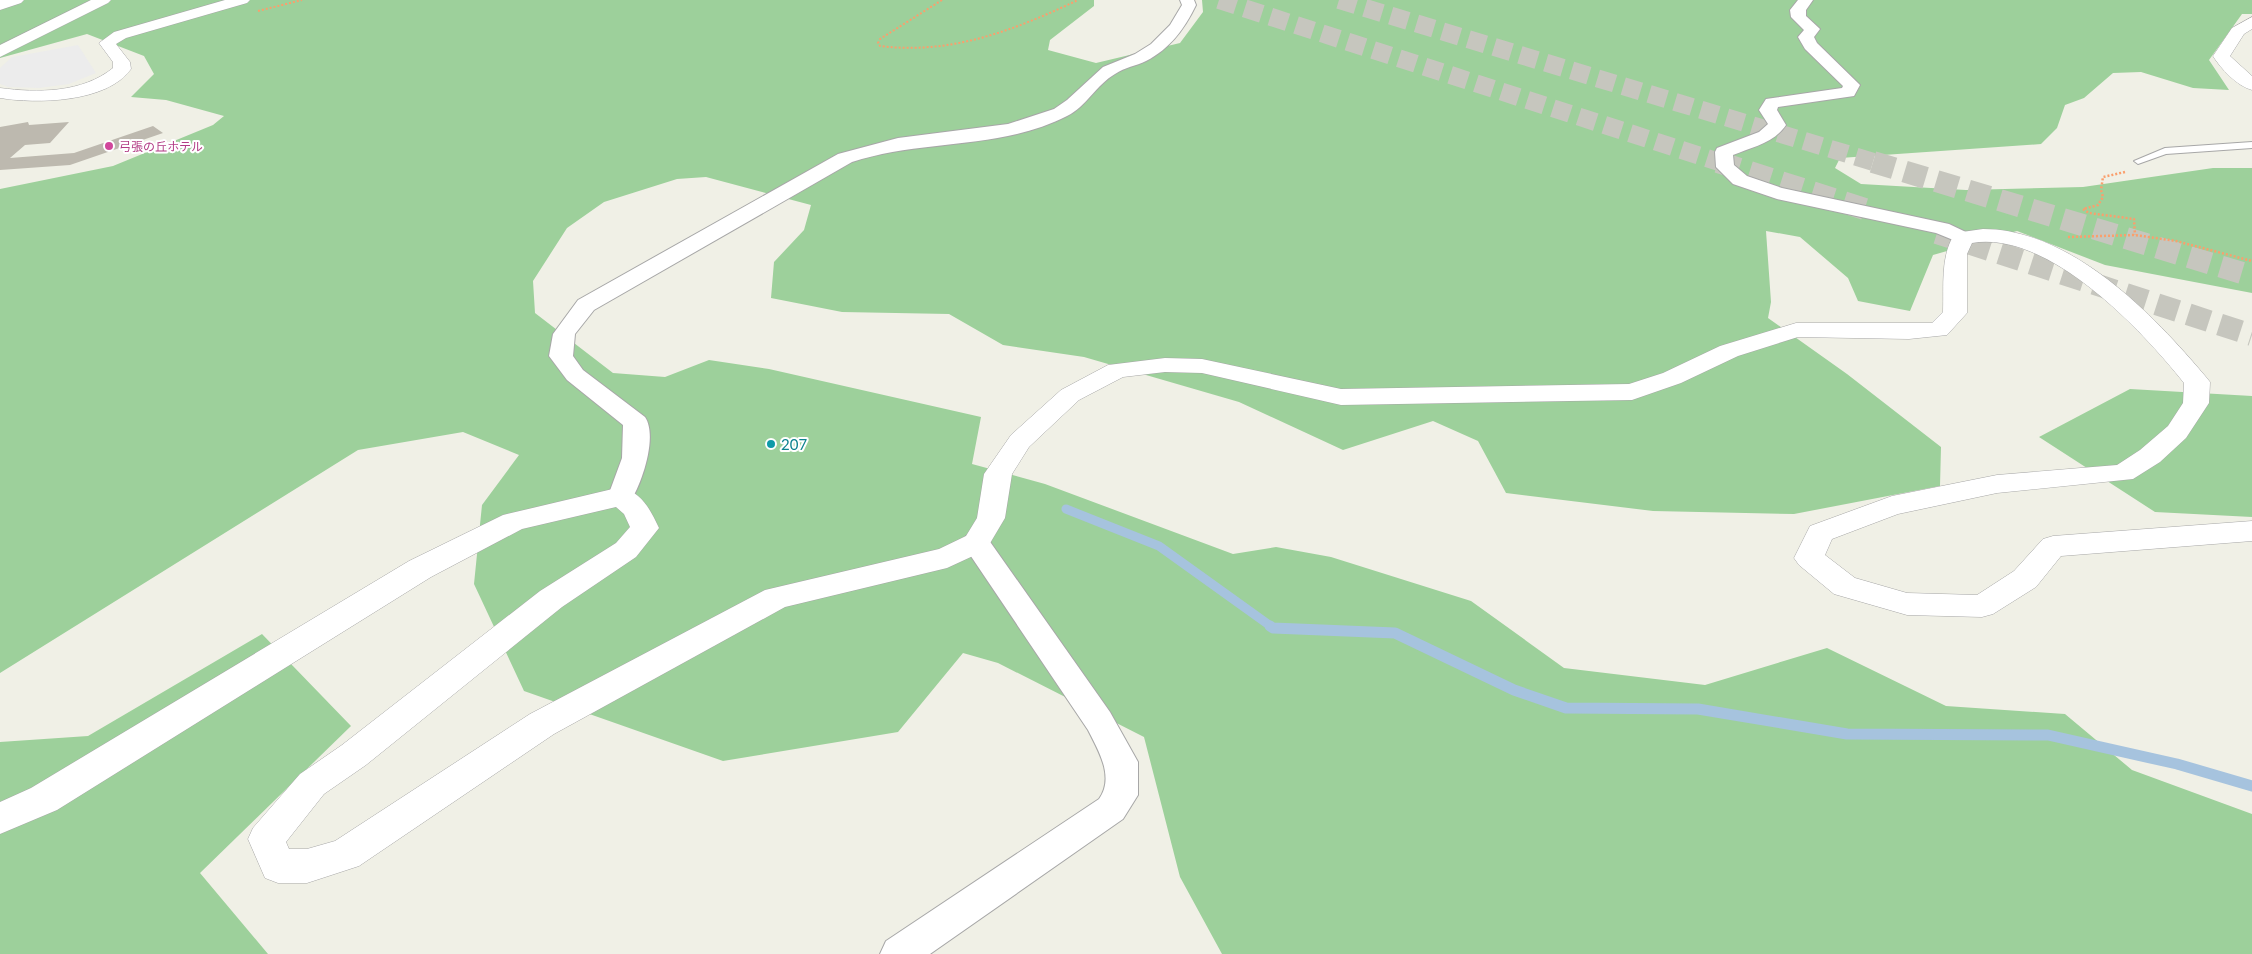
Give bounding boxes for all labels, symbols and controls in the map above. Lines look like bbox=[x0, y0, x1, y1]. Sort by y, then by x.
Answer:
place label: 弓張の丘ホテル bbox=[119, 139, 203, 154]
marker: 弓張の丘ホテル bbox=[103, 140, 115, 152]
place label: 207 bbox=[781, 435, 807, 453]
marker: 207 bbox=[765, 438, 777, 450]

